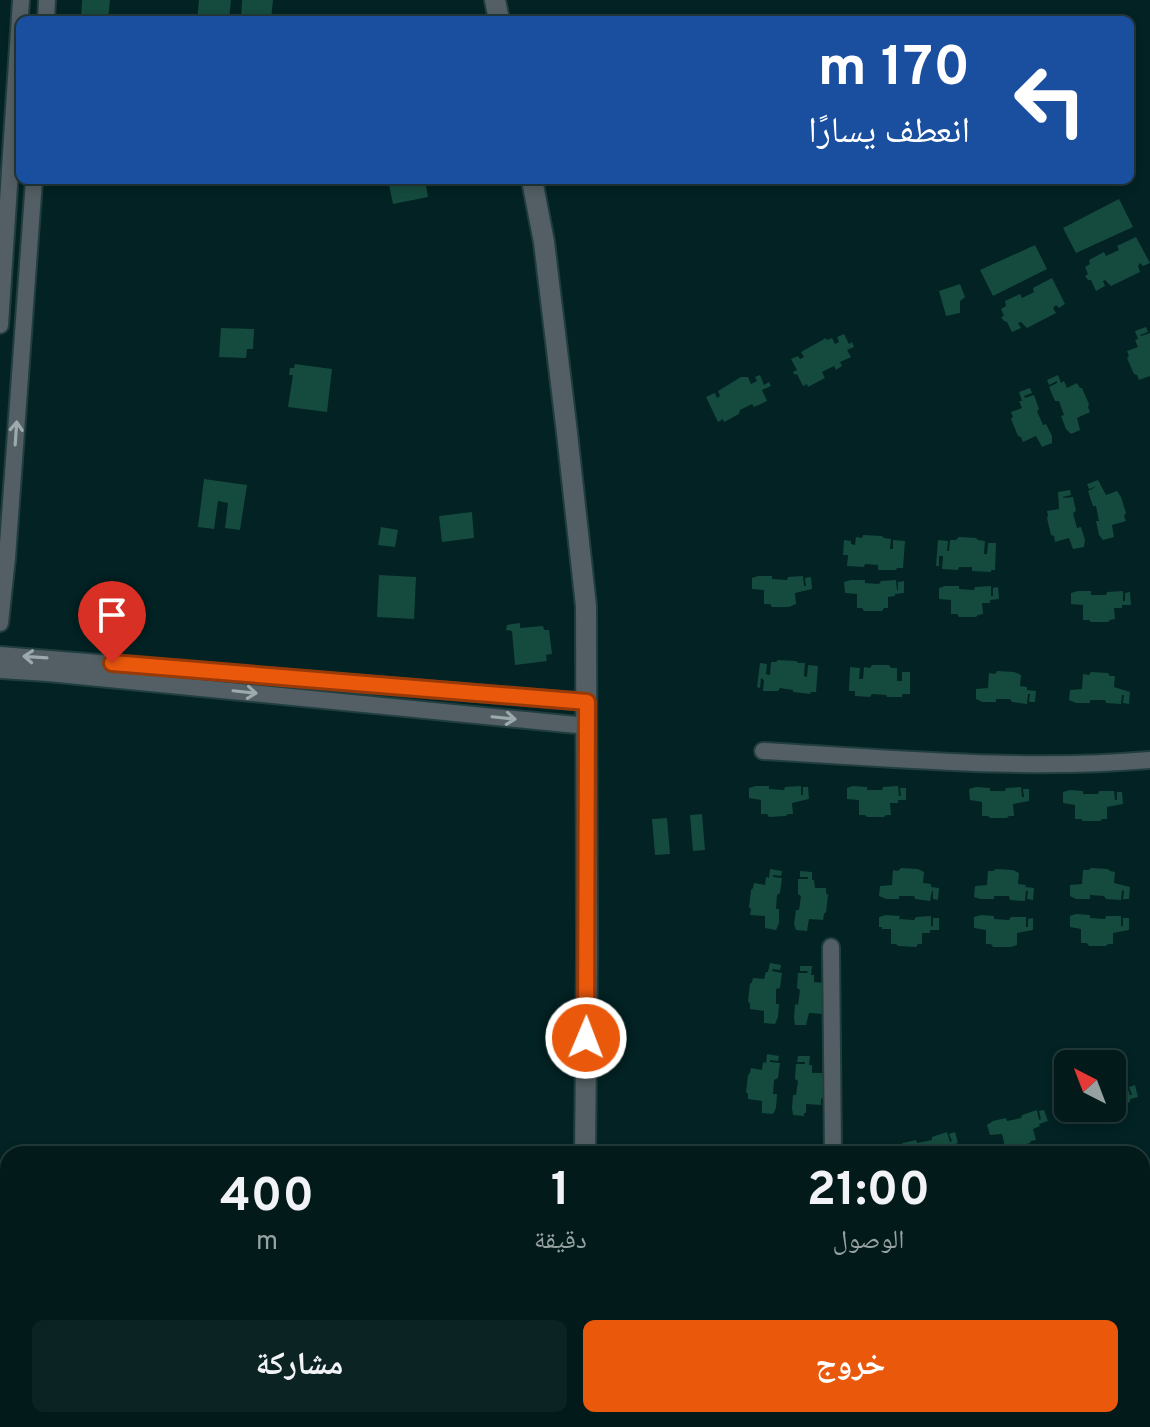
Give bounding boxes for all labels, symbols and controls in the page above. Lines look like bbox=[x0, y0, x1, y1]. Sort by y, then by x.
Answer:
text: 170 m bbox=[818, 35, 970, 105]
icon: left bbox=[998, 48, 1102, 152]
text: انعطف يسارًا bbox=[808, 110, 970, 156]
one-way arrow bbox=[9, 420, 24, 447]
pin bbox=[78, 581, 146, 663]
icon: arrive bbox=[90, 593, 134, 637]
one-way arrow bbox=[22, 649, 49, 664]
one-way arrow bbox=[231, 685, 258, 700]
one-way arrow bbox=[490, 710, 517, 725]
position arrow bbox=[544, 996, 628, 1080]
north arrow bbox=[1054, 1050, 1126, 1122]
map controls bbox=[1054, 1050, 1126, 1122]
text: 1 bbox=[551, 1162, 570, 1222]
text: 21:00 bbox=[807, 1162, 930, 1222]
text: 400 bbox=[220, 1168, 314, 1228]
text: دقيقة bbox=[534, 1225, 587, 1258]
text: الوصول bbox=[832, 1225, 904, 1258]
text: m bbox=[256, 1226, 278, 1259]
button: مشاركة bbox=[32, 1320, 567, 1412]
button: خروج bbox=[583, 1320, 1118, 1412]

